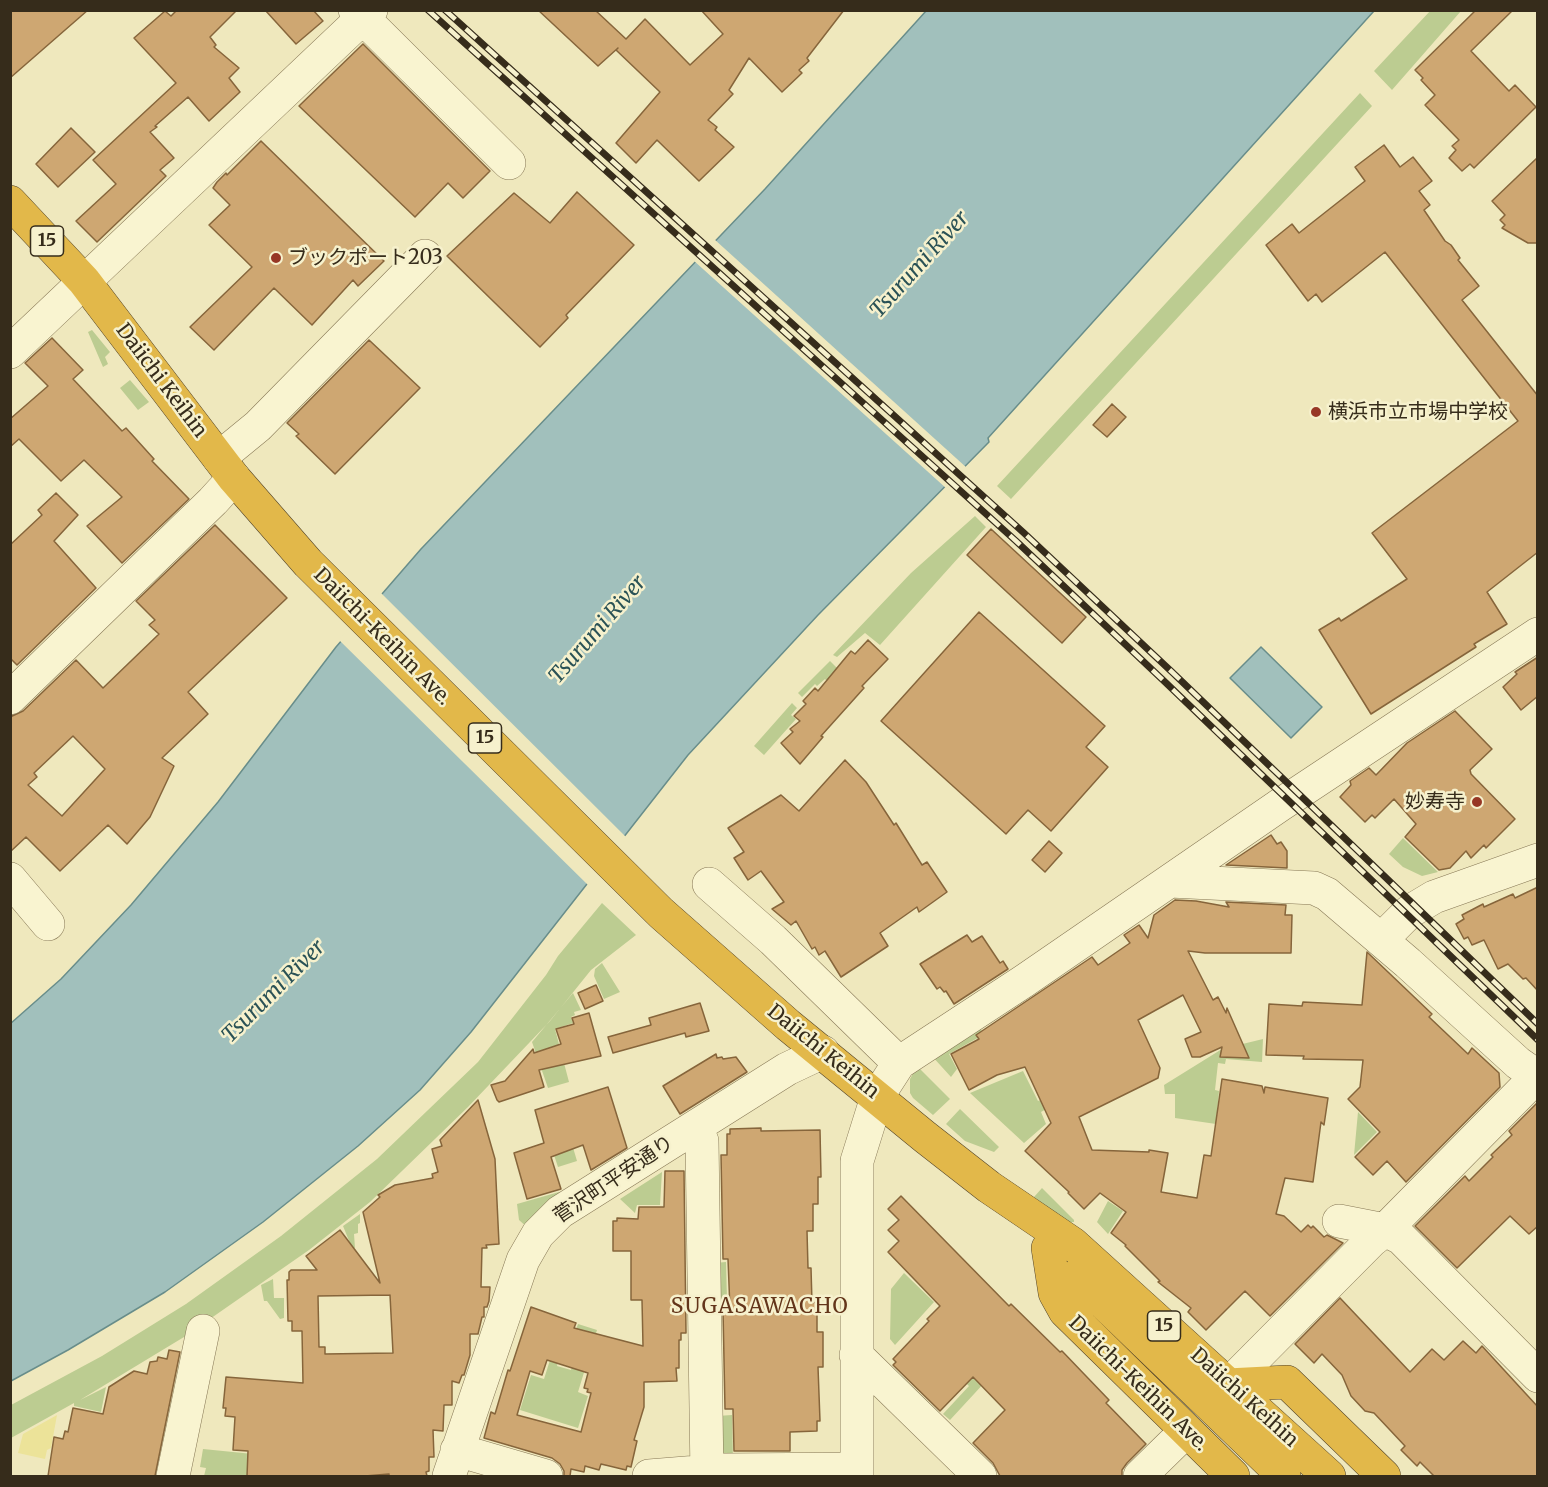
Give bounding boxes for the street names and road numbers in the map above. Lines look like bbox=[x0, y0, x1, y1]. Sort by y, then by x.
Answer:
road number: 15 bbox=[30, 226, 63, 256]
street label: Daiichi Keihin bbox=[110, 319, 212, 443]
street label: Daiichi-Keihin Ave. bbox=[308, 563, 456, 711]
road number: 15 bbox=[468, 723, 502, 753]
street label: Daiichi Keihin bbox=[762, 1000, 884, 1104]
street label: 菅沢町平安通り bbox=[549, 1131, 679, 1229]
street label: Daiichi-Keihin Ave. bbox=[1063, 1311, 1213, 1457]
road number: 15 bbox=[1148, 1311, 1180, 1341]
street label: Daiichi Keihin bbox=[1185, 1343, 1303, 1453]

